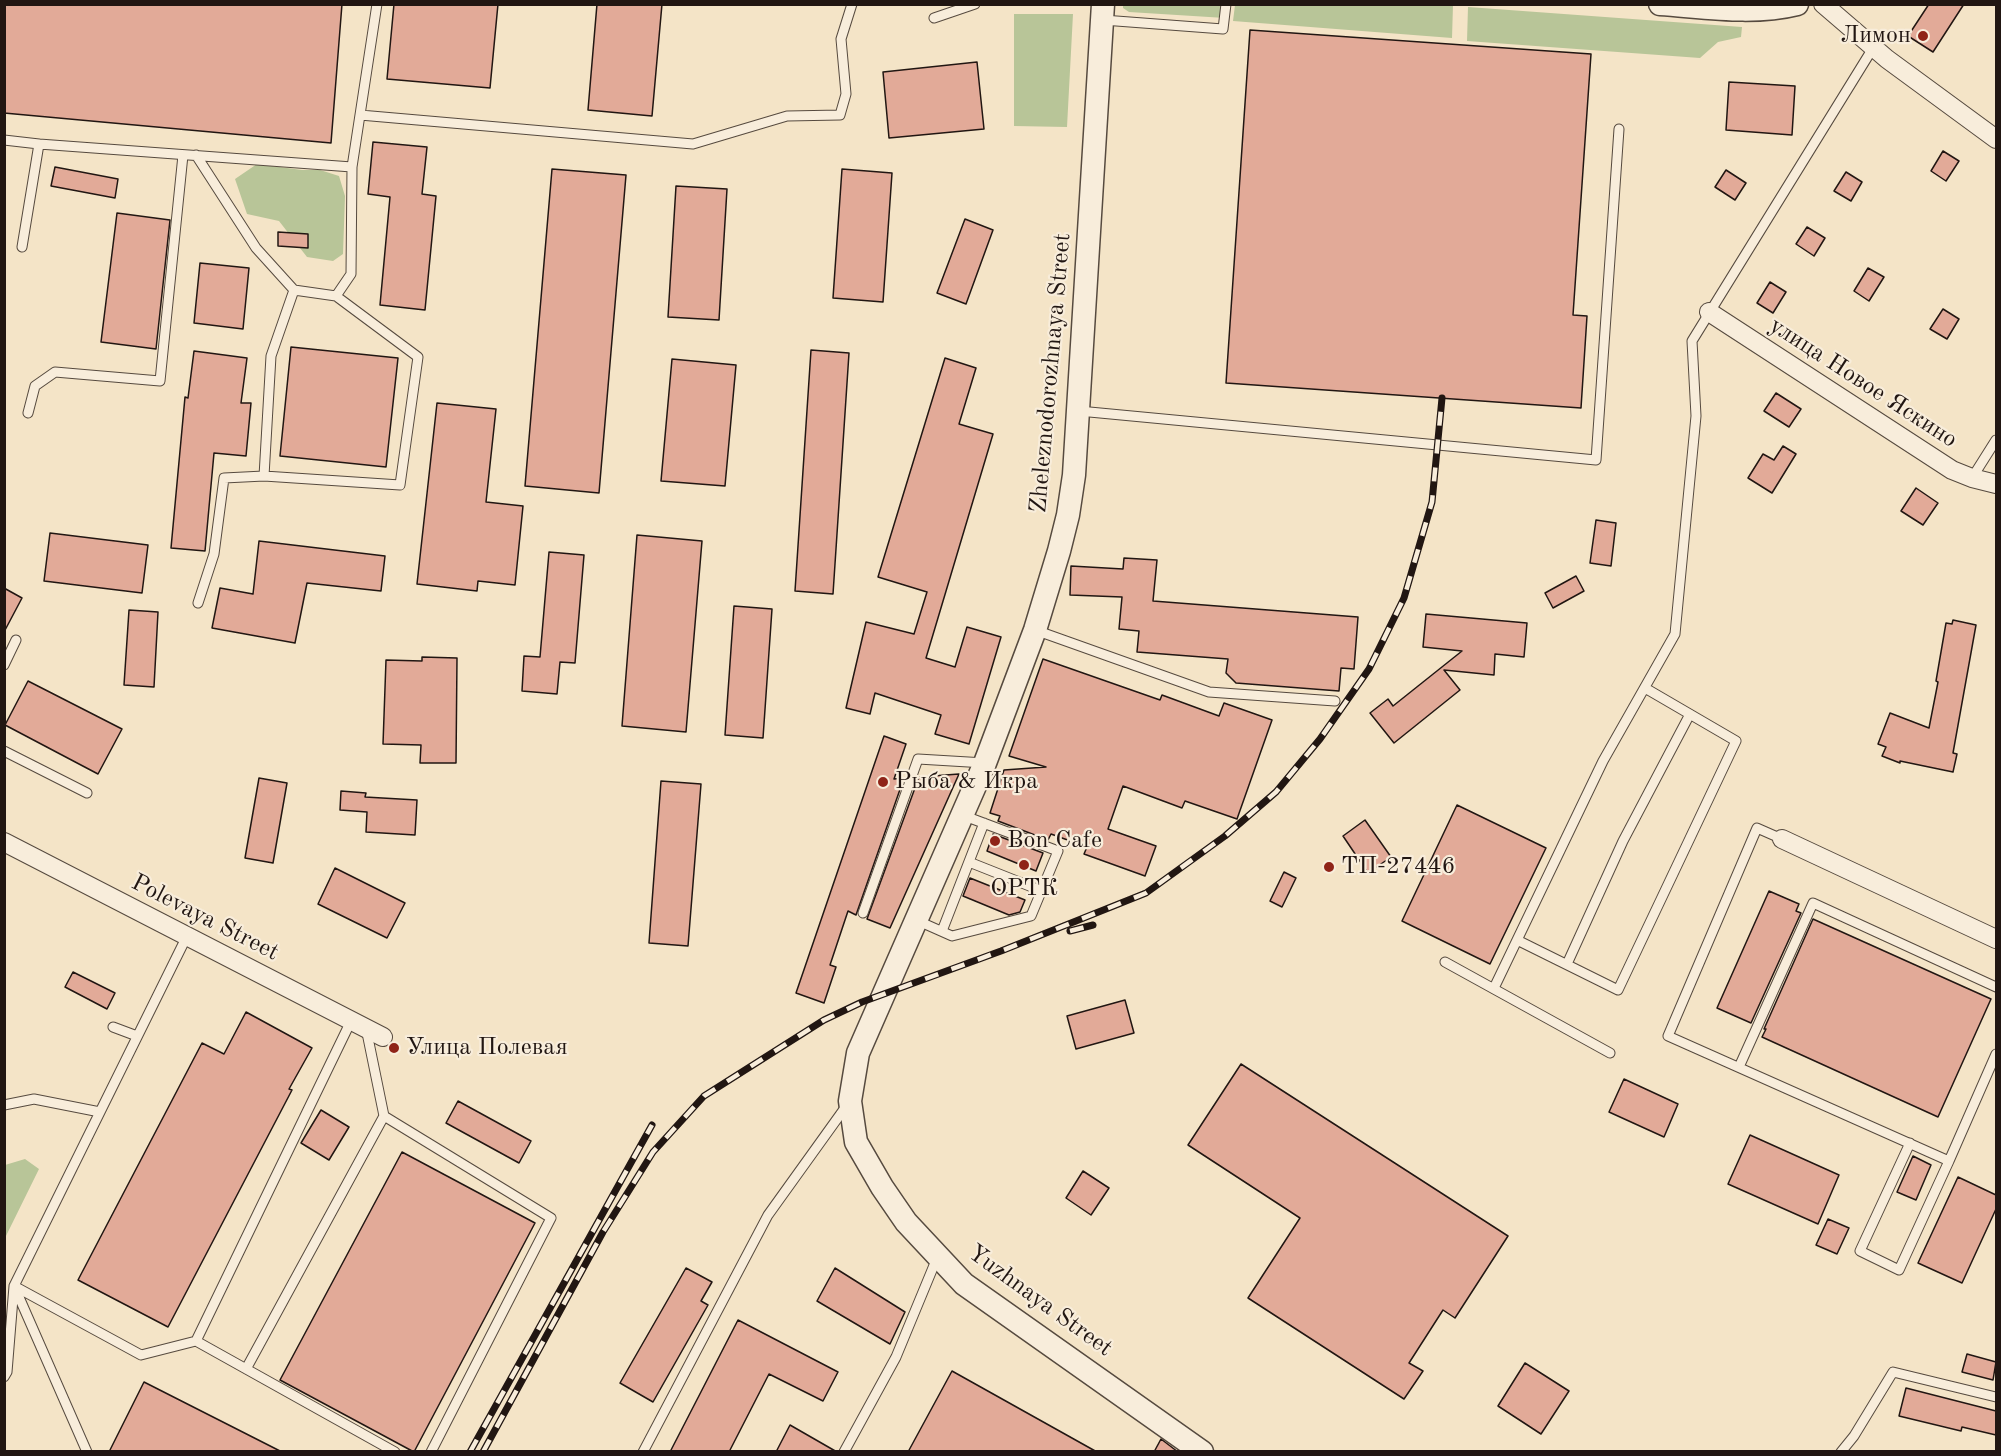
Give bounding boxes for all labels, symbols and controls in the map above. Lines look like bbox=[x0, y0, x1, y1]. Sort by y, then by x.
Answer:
place label: Лимон bbox=[1841, 22, 1911, 50]
marker: Лимон bbox=[1916, 29, 1930, 43]
street label: Zheleznodorozhnaya Street bbox=[1024, 232, 1078, 514]
street label: улица Новое Яскино bbox=[1763, 311, 1963, 455]
place label: Рыба & Икра bbox=[895, 768, 1038, 796]
marker: Рыба & Икра bbox=[876, 775, 890, 789]
place label: Bon Cafe bbox=[1007, 827, 1102, 855]
marker: Bon Cafe bbox=[988, 834, 1002, 848]
place label: ТП-27446 bbox=[1341, 853, 1456, 881]
marker: ОРТК bbox=[1017, 858, 1031, 872]
marker: ТП-27446 bbox=[1322, 860, 1336, 874]
street label: Polevaya Street bbox=[126, 868, 284, 968]
place label: ОРТК bbox=[990, 875, 1058, 903]
place label: Улица Полевая bbox=[406, 1034, 568, 1062]
marker: Улица Полевая bbox=[387, 1041, 401, 1055]
street label: Yuzhnaya Street bbox=[962, 1239, 1118, 1363]

